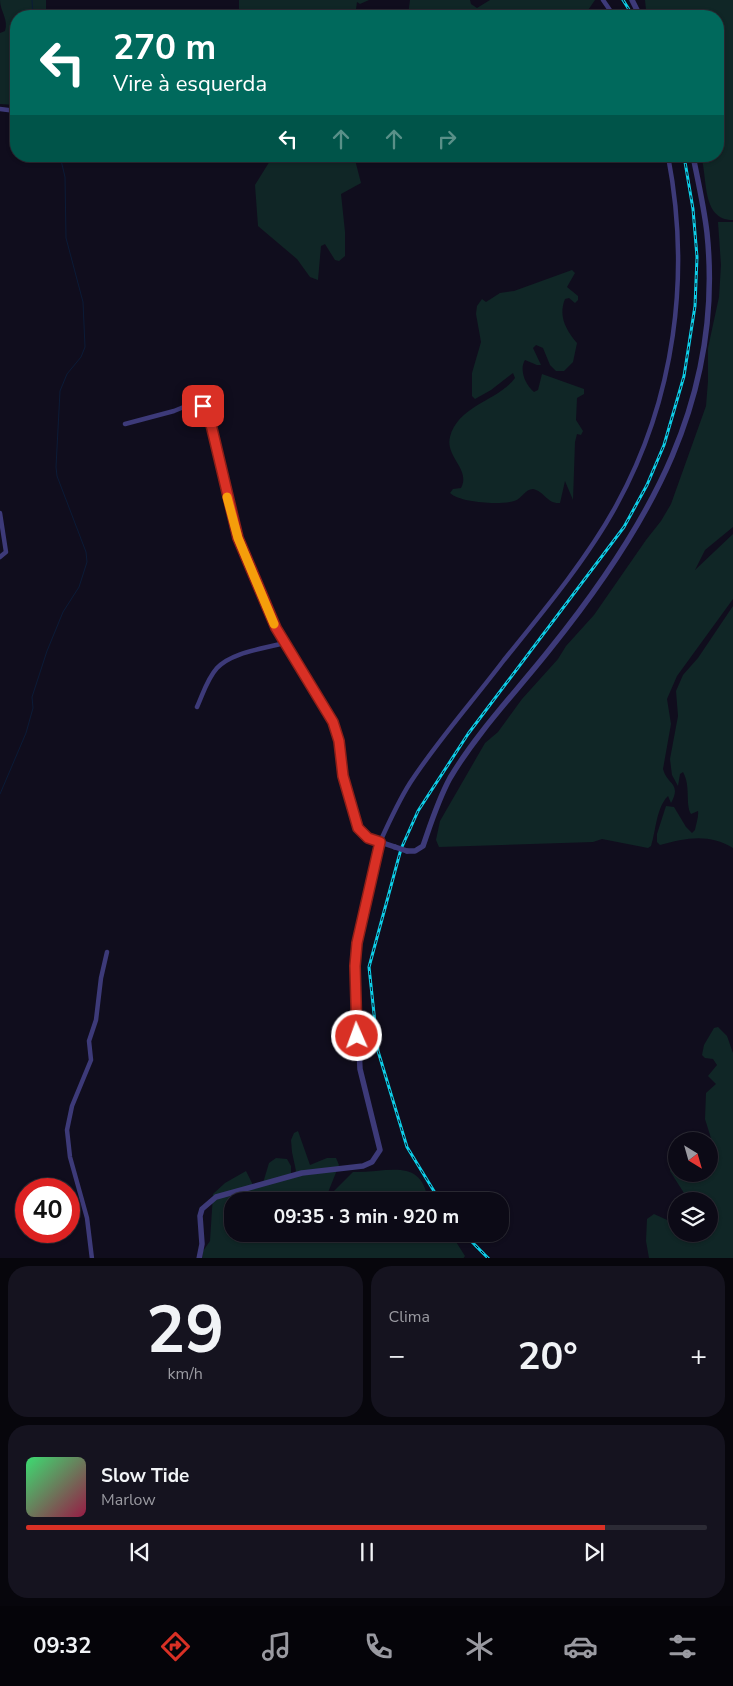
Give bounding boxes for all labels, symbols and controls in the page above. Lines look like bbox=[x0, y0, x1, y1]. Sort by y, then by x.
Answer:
text: 270 m bbox=[113, 24, 216, 71]
icon: left bbox=[30, 30, 95, 95]
text: Vire à esquerda bbox=[113, 69, 267, 99]
icon: left bbox=[274, 125, 302, 153]
icon: ahead bbox=[327, 125, 355, 153]
icon: ahead bbox=[380, 125, 408, 153]
icon: right bbox=[433, 125, 461, 153]
pin bbox=[182, 385, 224, 427]
icon: arrive bbox=[189, 392, 217, 420]
position arrow bbox=[330, 1009, 382, 1061]
north arrow bbox=[668, 1132, 718, 1182]
map controls bbox=[668, 1132, 718, 1242]
speed limit sign: 40 bbox=[15, 1178, 80, 1243]
button: layers bbox=[668, 1192, 718, 1242]
text: 09:35 · 3 min · 920 m bbox=[274, 1204, 459, 1230]
text: 29 bbox=[146, 1286, 224, 1375]
text: Clima bbox=[389, 1306, 430, 1328]
text: 20° bbox=[518, 1331, 578, 1382]
text: − bbox=[389, 1337, 405, 1375]
text: + bbox=[690, 1337, 707, 1375]
text: km/h bbox=[168, 1363, 203, 1385]
text: Slow Tide bbox=[101, 1463, 189, 1489]
text: Marlow bbox=[101, 1489, 156, 1511]
icon: previous bbox=[126, 1538, 154, 1566]
icon: pause bbox=[353, 1538, 381, 1566]
icon: next bbox=[580, 1538, 608, 1566]
icon: directions bbox=[158, 1629, 193, 1664]
icon: music bbox=[259, 1629, 294, 1664]
icon: phone bbox=[361, 1629, 396, 1664]
icon: climate bbox=[462, 1629, 497, 1664]
icon: car bbox=[563, 1629, 598, 1664]
icon: filters bbox=[665, 1629, 700, 1664]
text: 09:32 bbox=[33, 1631, 91, 1661]

